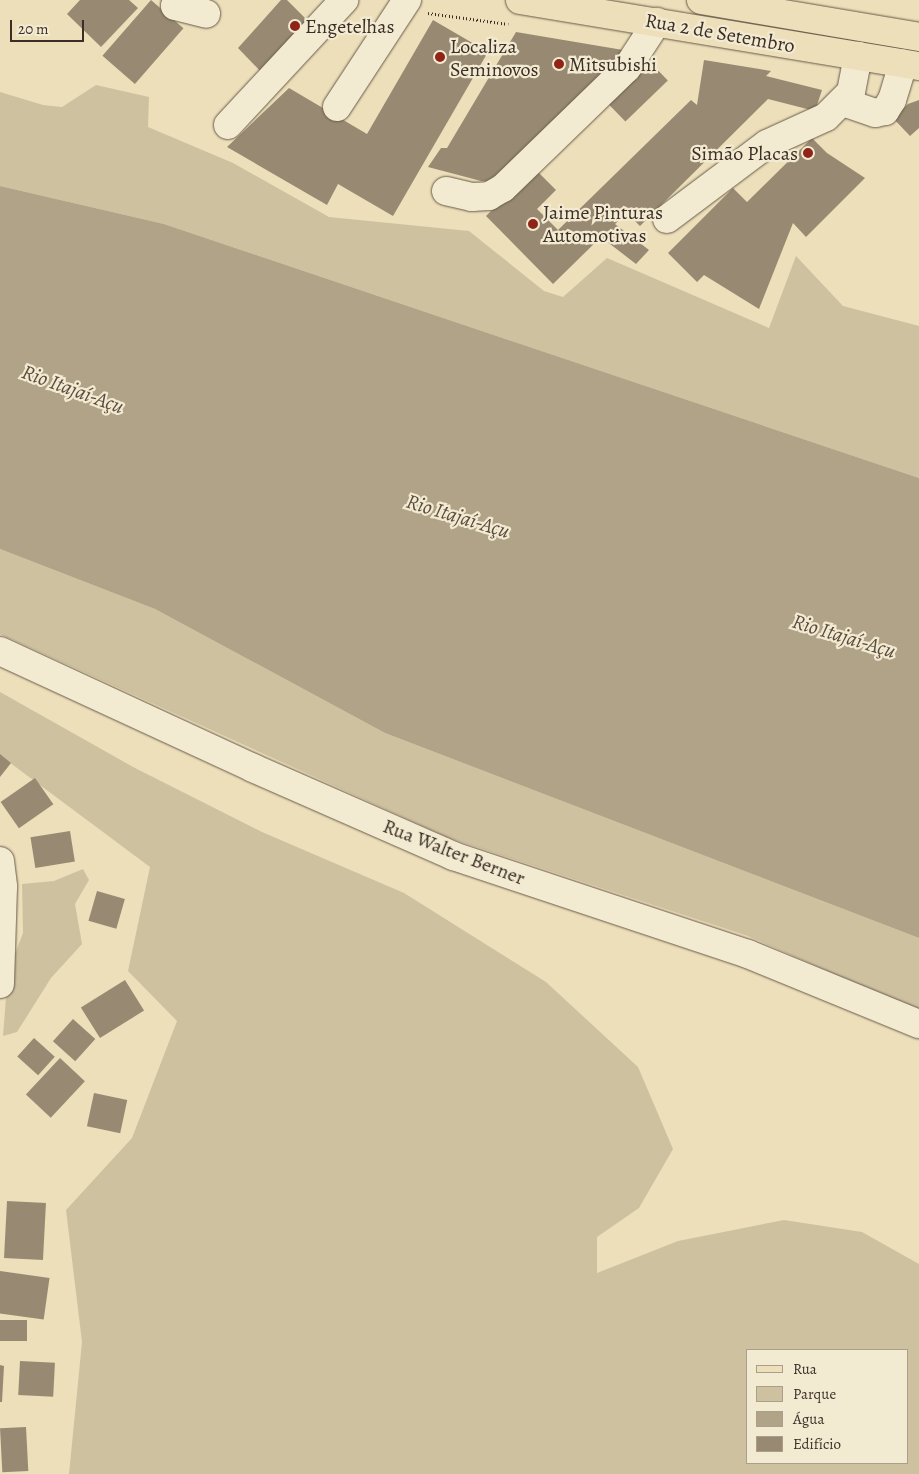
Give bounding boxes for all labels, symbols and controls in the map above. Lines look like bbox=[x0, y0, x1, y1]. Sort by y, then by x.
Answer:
street label: Rua 2 de Setembro bbox=[643, 8, 797, 58]
scale bar bbox=[12, 10, 86, 42]
place label: Engetelhas bbox=[305, 14, 395, 38]
text: 20 m bbox=[18, 19, 49, 39]
marker: Engetelhas bbox=[289, 20, 301, 32]
place label: Localiza Seminovos bbox=[450, 34, 539, 81]
marker: Localiza Seminovos bbox=[434, 51, 446, 63]
place label: Mitsubishi bbox=[569, 52, 657, 76]
marker: Mitsubishi bbox=[553, 58, 565, 70]
place label: Simão Placas bbox=[691, 141, 798, 165]
marker: Simão Placas bbox=[802, 147, 814, 159]
place label: Jaime Pinturas Automotivas bbox=[543, 200, 663, 247]
marker: Jaime Pinturas Automotivas bbox=[527, 218, 539, 230]
water label: Rio Itajaí-Açu bbox=[19, 359, 127, 419]
water label: Rio Itajaí-Açu bbox=[403, 488, 513, 544]
water label: Rio Itajaí-Açu bbox=[789, 608, 899, 664]
street label: Rua Walter Berner bbox=[380, 814, 528, 890]
legend bbox=[746, 1349, 909, 1464]
text: Rua bbox=[793, 1359, 817, 1379]
text: Parque bbox=[793, 1384, 836, 1404]
text: Água bbox=[793, 1409, 824, 1429]
text: Edifício bbox=[793, 1434, 841, 1454]

